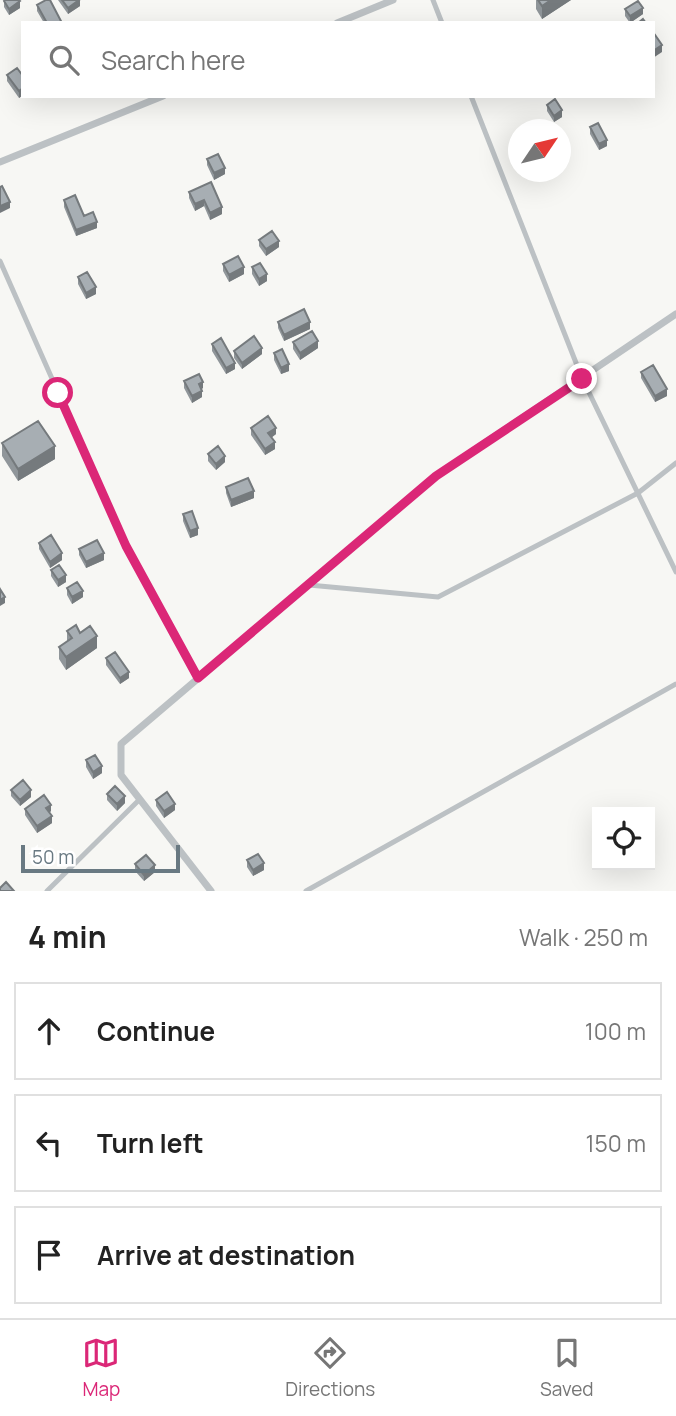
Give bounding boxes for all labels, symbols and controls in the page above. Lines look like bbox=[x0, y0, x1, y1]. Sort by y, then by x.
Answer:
search box bbox=[21, 21, 655, 98]
icon: search bbox=[45, 41, 83, 79]
text: Search here bbox=[101, 42, 246, 78]
north arrow bbox=[508, 119, 571, 182]
route end bbox=[566, 363, 597, 394]
route start bbox=[42, 377, 73, 408]
map controls bbox=[592, 807, 655, 870]
button: locate bbox=[592, 807, 655, 870]
scale bar bbox=[21, 842, 180, 874]
text: 50 m bbox=[32, 844, 74, 870]
text: 4 min bbox=[28, 916, 106, 957]
text: Walk · 250 m bbox=[519, 921, 648, 953]
icon: ahead bbox=[30, 1012, 68, 1050]
text: Continue bbox=[97, 1013, 215, 1049]
text: 100 m bbox=[585, 1015, 646, 1047]
icon: left bbox=[30, 1124, 68, 1162]
text: Turn left bbox=[97, 1125, 204, 1161]
text: 150 m bbox=[586, 1127, 646, 1159]
icon: arrive bbox=[30, 1236, 68, 1274]
text: Arrive at destination bbox=[97, 1237, 355, 1273]
tab: Map bbox=[82, 1334, 120, 1402]
tab: Directions bbox=[285, 1334, 375, 1402]
tab: Saved bbox=[540, 1334, 594, 1402]

